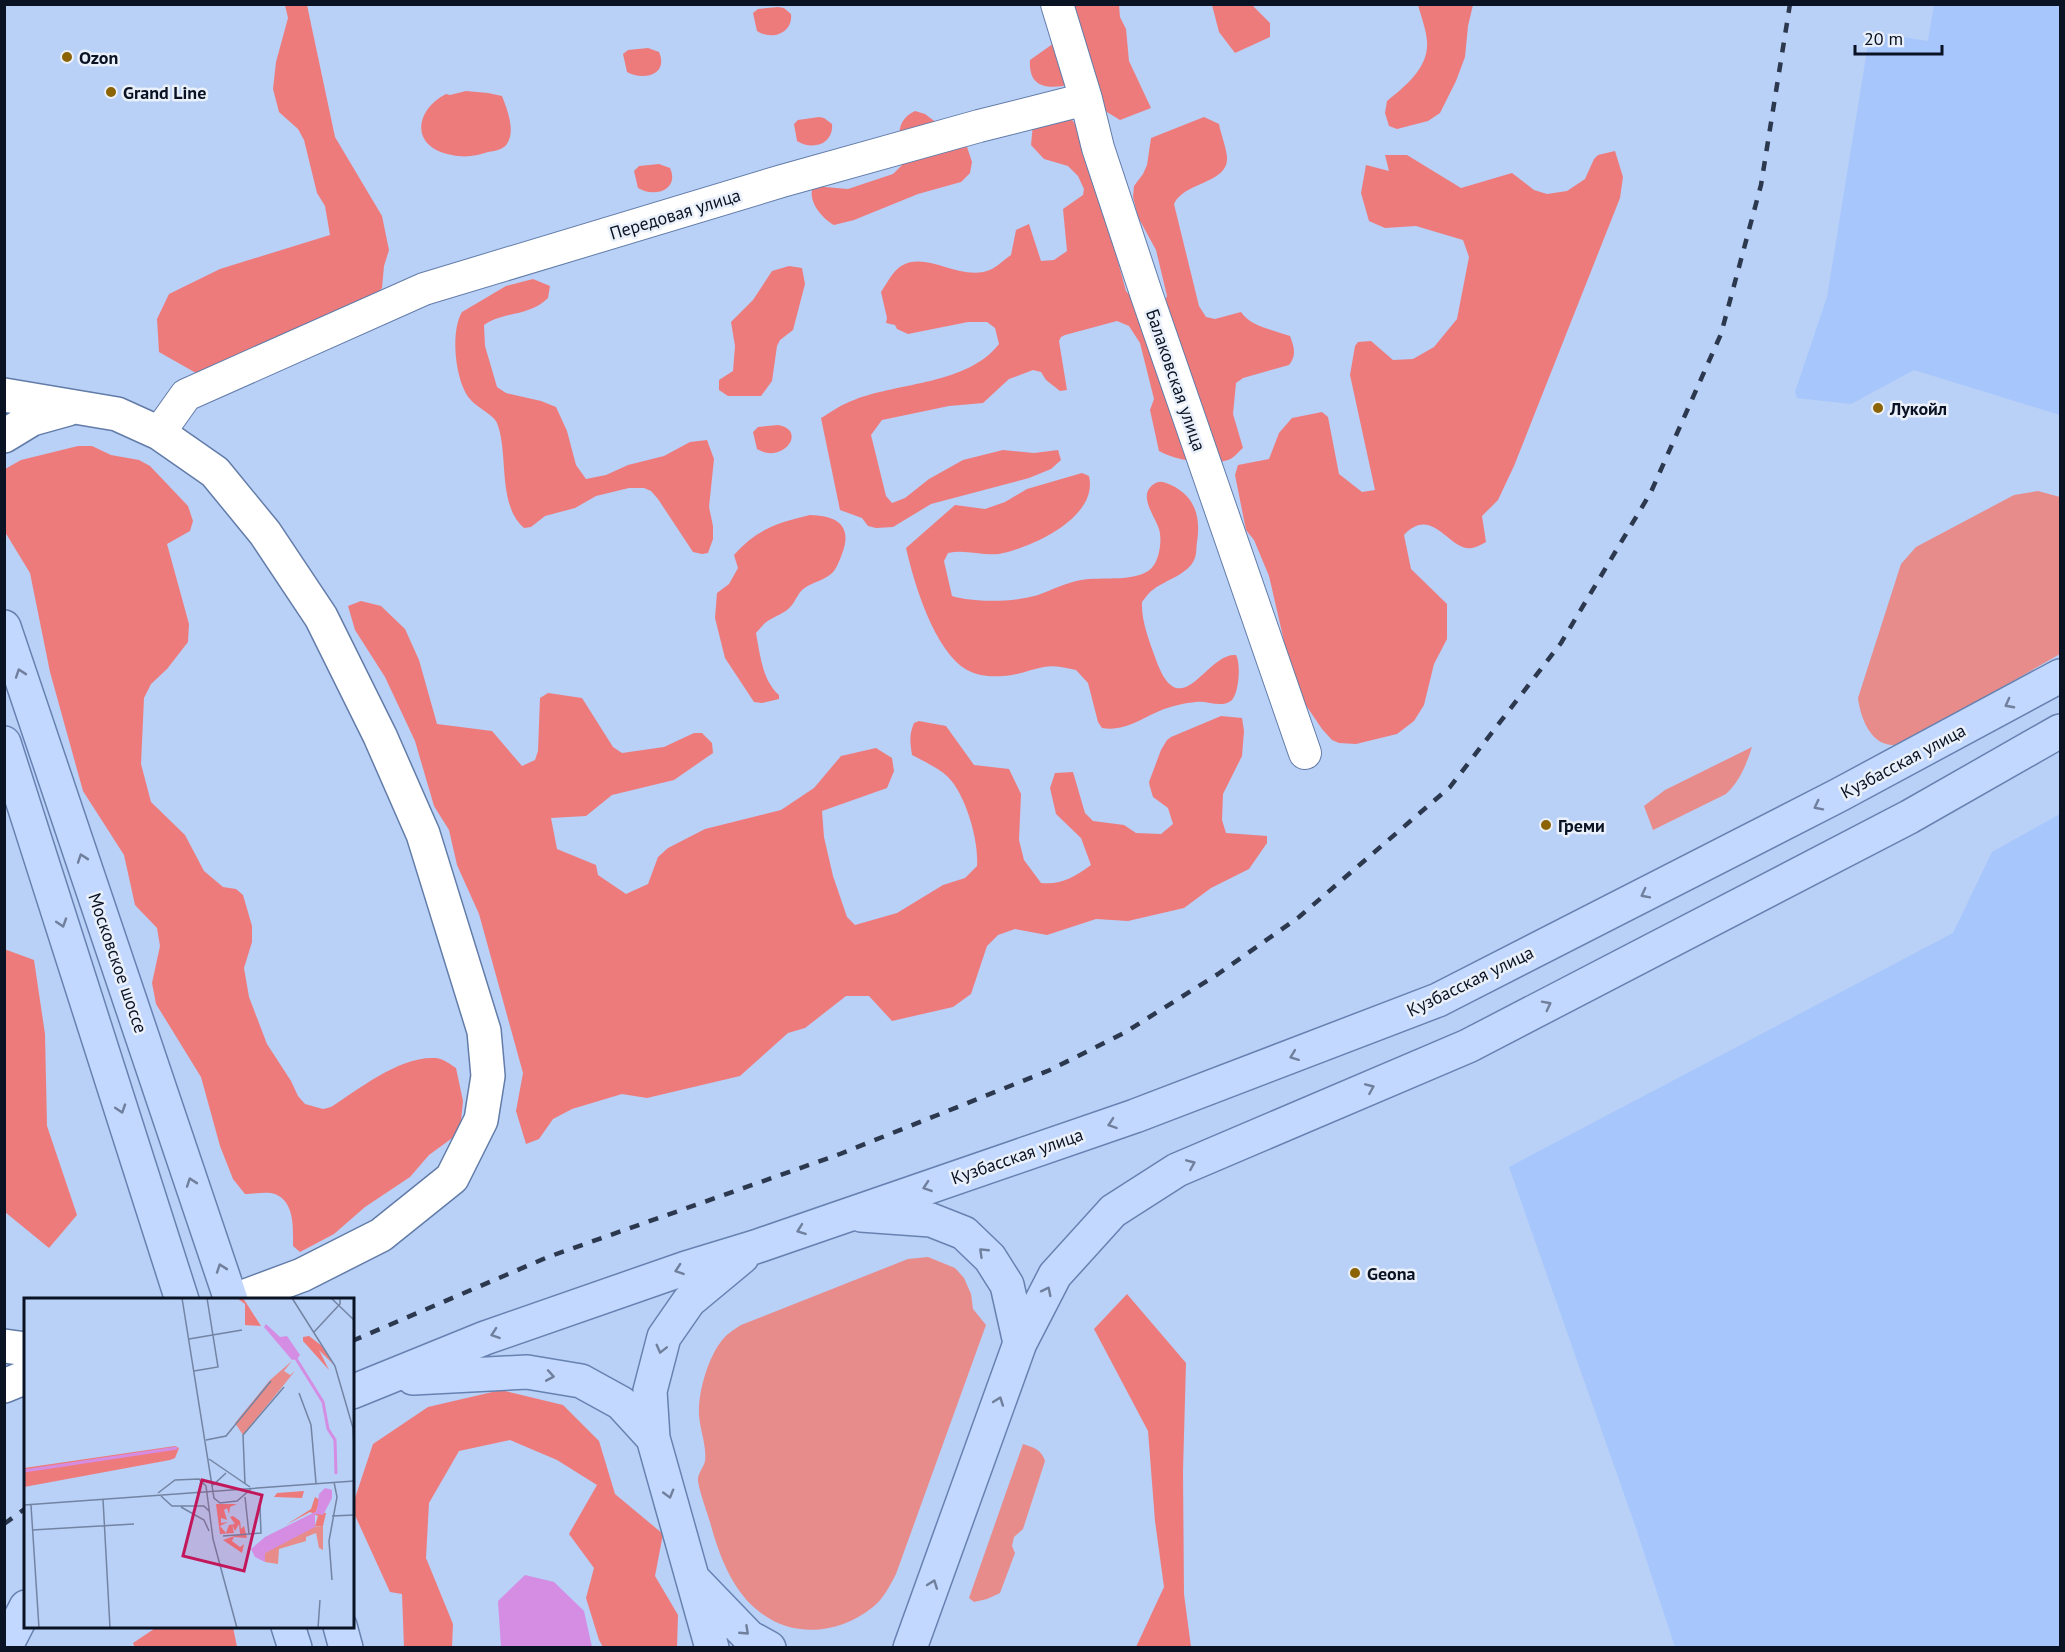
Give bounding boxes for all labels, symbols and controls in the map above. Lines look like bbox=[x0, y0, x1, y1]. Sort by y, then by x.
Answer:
scale bar bbox=[1855, 18, 1942, 56]
text: 20 m bbox=[1864, 27, 1903, 50]
place label: Ozon bbox=[79, 46, 118, 69]
marker: Ozon bbox=[60, 50, 74, 64]
place label: Grand Line bbox=[123, 81, 206, 104]
marker: Grand Line bbox=[104, 85, 118, 99]
street label: Передовая улица bbox=[607, 183, 743, 245]
street label: Балаковская улица bbox=[1141, 306, 1211, 454]
place label: Лукойл bbox=[1889, 397, 1947, 420]
marker: Лукойл bbox=[1871, 401, 1885, 415]
one-way arrow bbox=[15, 668, 27, 679]
one-way arrow bbox=[2005, 697, 2015, 708]
street label: Кузбасская улица bbox=[1836, 718, 1970, 804]
one-way arrow bbox=[1814, 798, 1825, 810]
place label: Греми bbox=[1558, 814, 1605, 837]
marker: Греми bbox=[1539, 818, 1553, 832]
one-way arrow bbox=[77, 853, 90, 864]
one-way arrow bbox=[1640, 887, 1651, 898]
street label: Московское шоссе bbox=[83, 890, 153, 1036]
one-way arrow bbox=[55, 917, 67, 928]
street label: Кузбасская улица bbox=[1403, 940, 1537, 1022]
one-way arrow bbox=[1541, 1001, 1552, 1013]
one-way arrow bbox=[1290, 1049, 1300, 1062]
one-way arrow bbox=[1364, 1083, 1375, 1095]
one-way arrow bbox=[114, 1103, 126, 1114]
one-way arrow bbox=[1107, 1117, 1117, 1130]
street label: Кузбасская улица bbox=[948, 1123, 1086, 1189]
one-way arrow bbox=[1184, 1159, 1195, 1171]
one-way arrow bbox=[186, 1177, 199, 1188]
one-way arrow bbox=[922, 1179, 933, 1192]
one-way arrow bbox=[797, 1223, 807, 1236]
one-way arrow bbox=[980, 1248, 991, 1259]
place label: Geona bbox=[1367, 1262, 1415, 1285]
one-way arrow bbox=[215, 1263, 228, 1274]
one-way arrow bbox=[674, 1263, 685, 1275]
marker: Geona bbox=[1348, 1266, 1362, 1280]
one-way arrow bbox=[1040, 1286, 1051, 1297]
inset map bbox=[24, 1298, 354, 1628]
one-way arrow bbox=[490, 1327, 501, 1340]
one-way arrow bbox=[655, 1344, 668, 1354]
one-way arrow bbox=[545, 1369, 555, 1381]
one-way arrow bbox=[992, 1396, 1005, 1407]
one-way arrow bbox=[662, 1489, 675, 1499]
one-way arrow bbox=[926, 1580, 939, 1590]
one-way arrow bbox=[738, 1624, 748, 1635]

